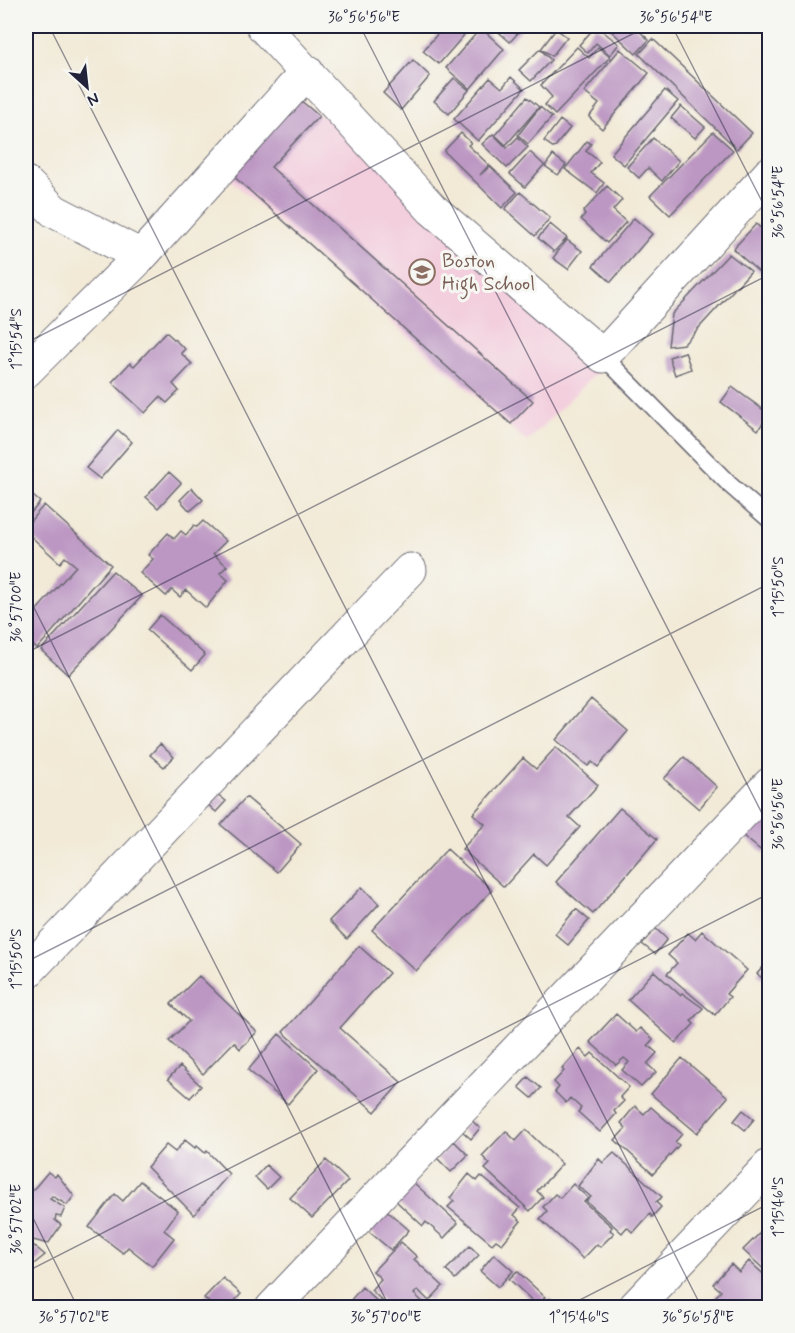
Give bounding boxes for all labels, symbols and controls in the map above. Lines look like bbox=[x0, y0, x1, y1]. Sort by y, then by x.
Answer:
text: 36°56'56"E bbox=[328, 8, 400, 28]
text: 36°56'54"E bbox=[640, 8, 713, 28]
north arrow bbox=[57, 57, 117, 117]
text: N bbox=[84, 87, 103, 111]
text: 36°56'54"E bbox=[769, 165, 789, 238]
place label: Boston High School bbox=[442, 248, 535, 300]
school or university icon: Boston High School bbox=[407, 257, 437, 287]
text: 1°15'54"S bbox=[7, 308, 27, 370]
text: 1°15'50"S bbox=[769, 556, 789, 618]
text: 36°57'00"E bbox=[7, 571, 27, 643]
text: 36°56'56"E bbox=[769, 778, 789, 850]
text: 1°15'50"S bbox=[7, 928, 27, 990]
text: 1°15'46"S bbox=[769, 1177, 789, 1237]
text: 36°57'02"E bbox=[7, 1184, 27, 1254]
text: 36°57'02"E bbox=[39, 1308, 109, 1328]
text: 36°57'00"E bbox=[350, 1308, 422, 1328]
text: 1°15'46"S bbox=[549, 1308, 609, 1328]
text: 36°56'58"E bbox=[662, 1308, 734, 1328]

